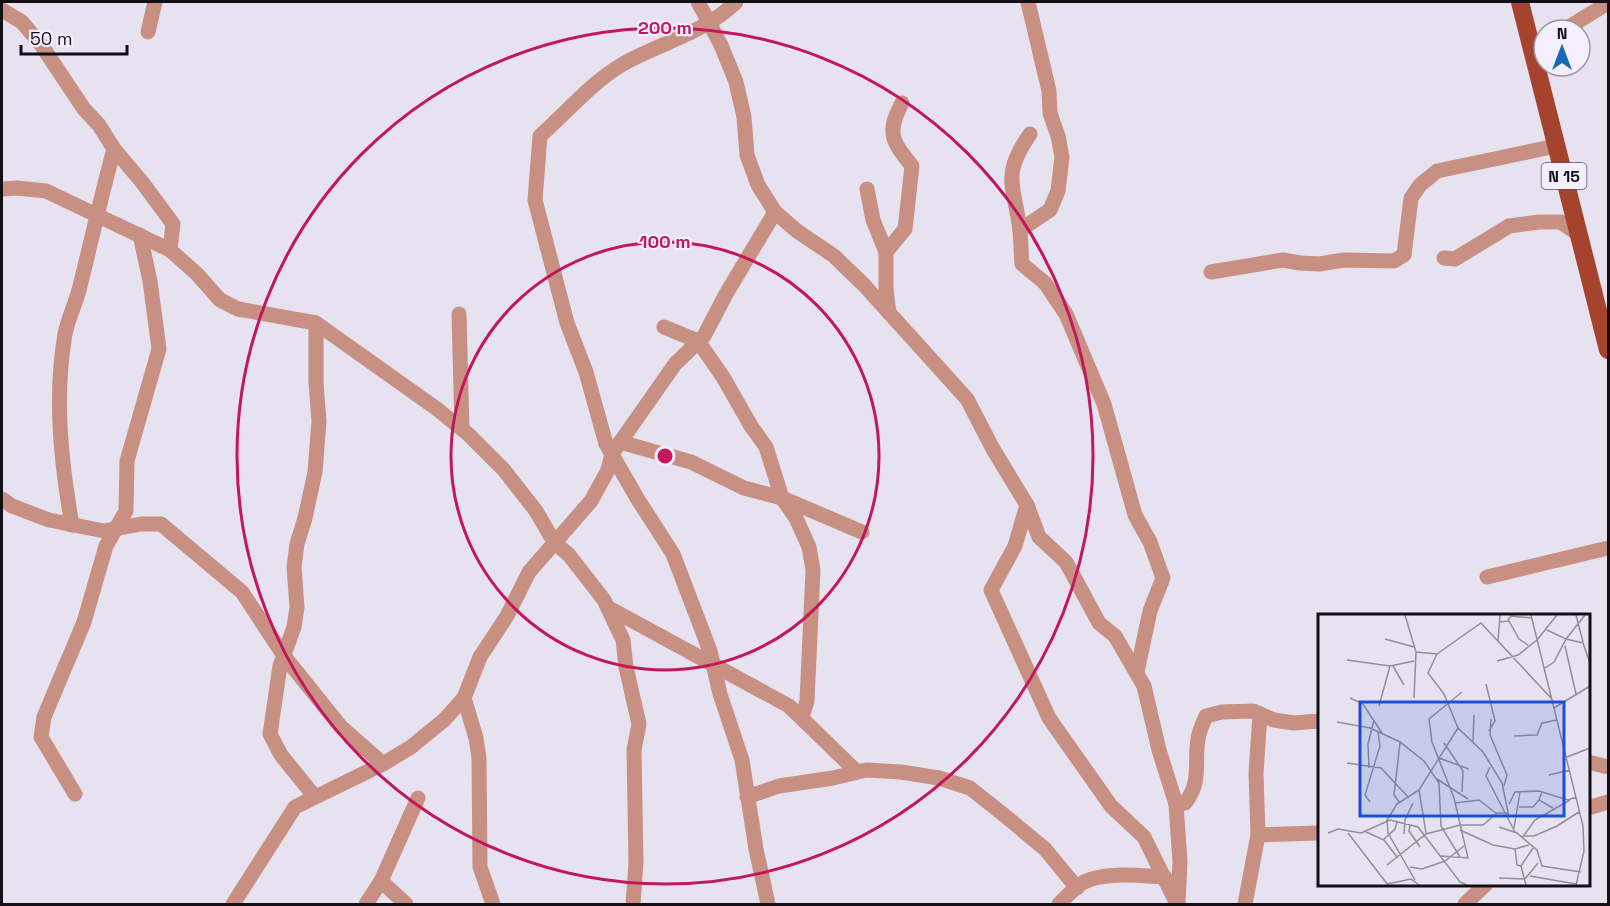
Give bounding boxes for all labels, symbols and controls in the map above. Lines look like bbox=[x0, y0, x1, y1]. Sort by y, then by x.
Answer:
text: 200 m bbox=[638, 16, 692, 39]
scale bar bbox=[21, 18, 128, 56]
north arrow bbox=[1532, 18, 1592, 78]
text: N bbox=[1557, 23, 1567, 44]
text: 50 m bbox=[30, 27, 72, 50]
road number: N 15 bbox=[1542, 163, 1586, 189]
text: 100 m bbox=[639, 230, 691, 253]
centre of rings bbox=[655, 446, 675, 466]
inset map bbox=[1318, 614, 1589, 885]

